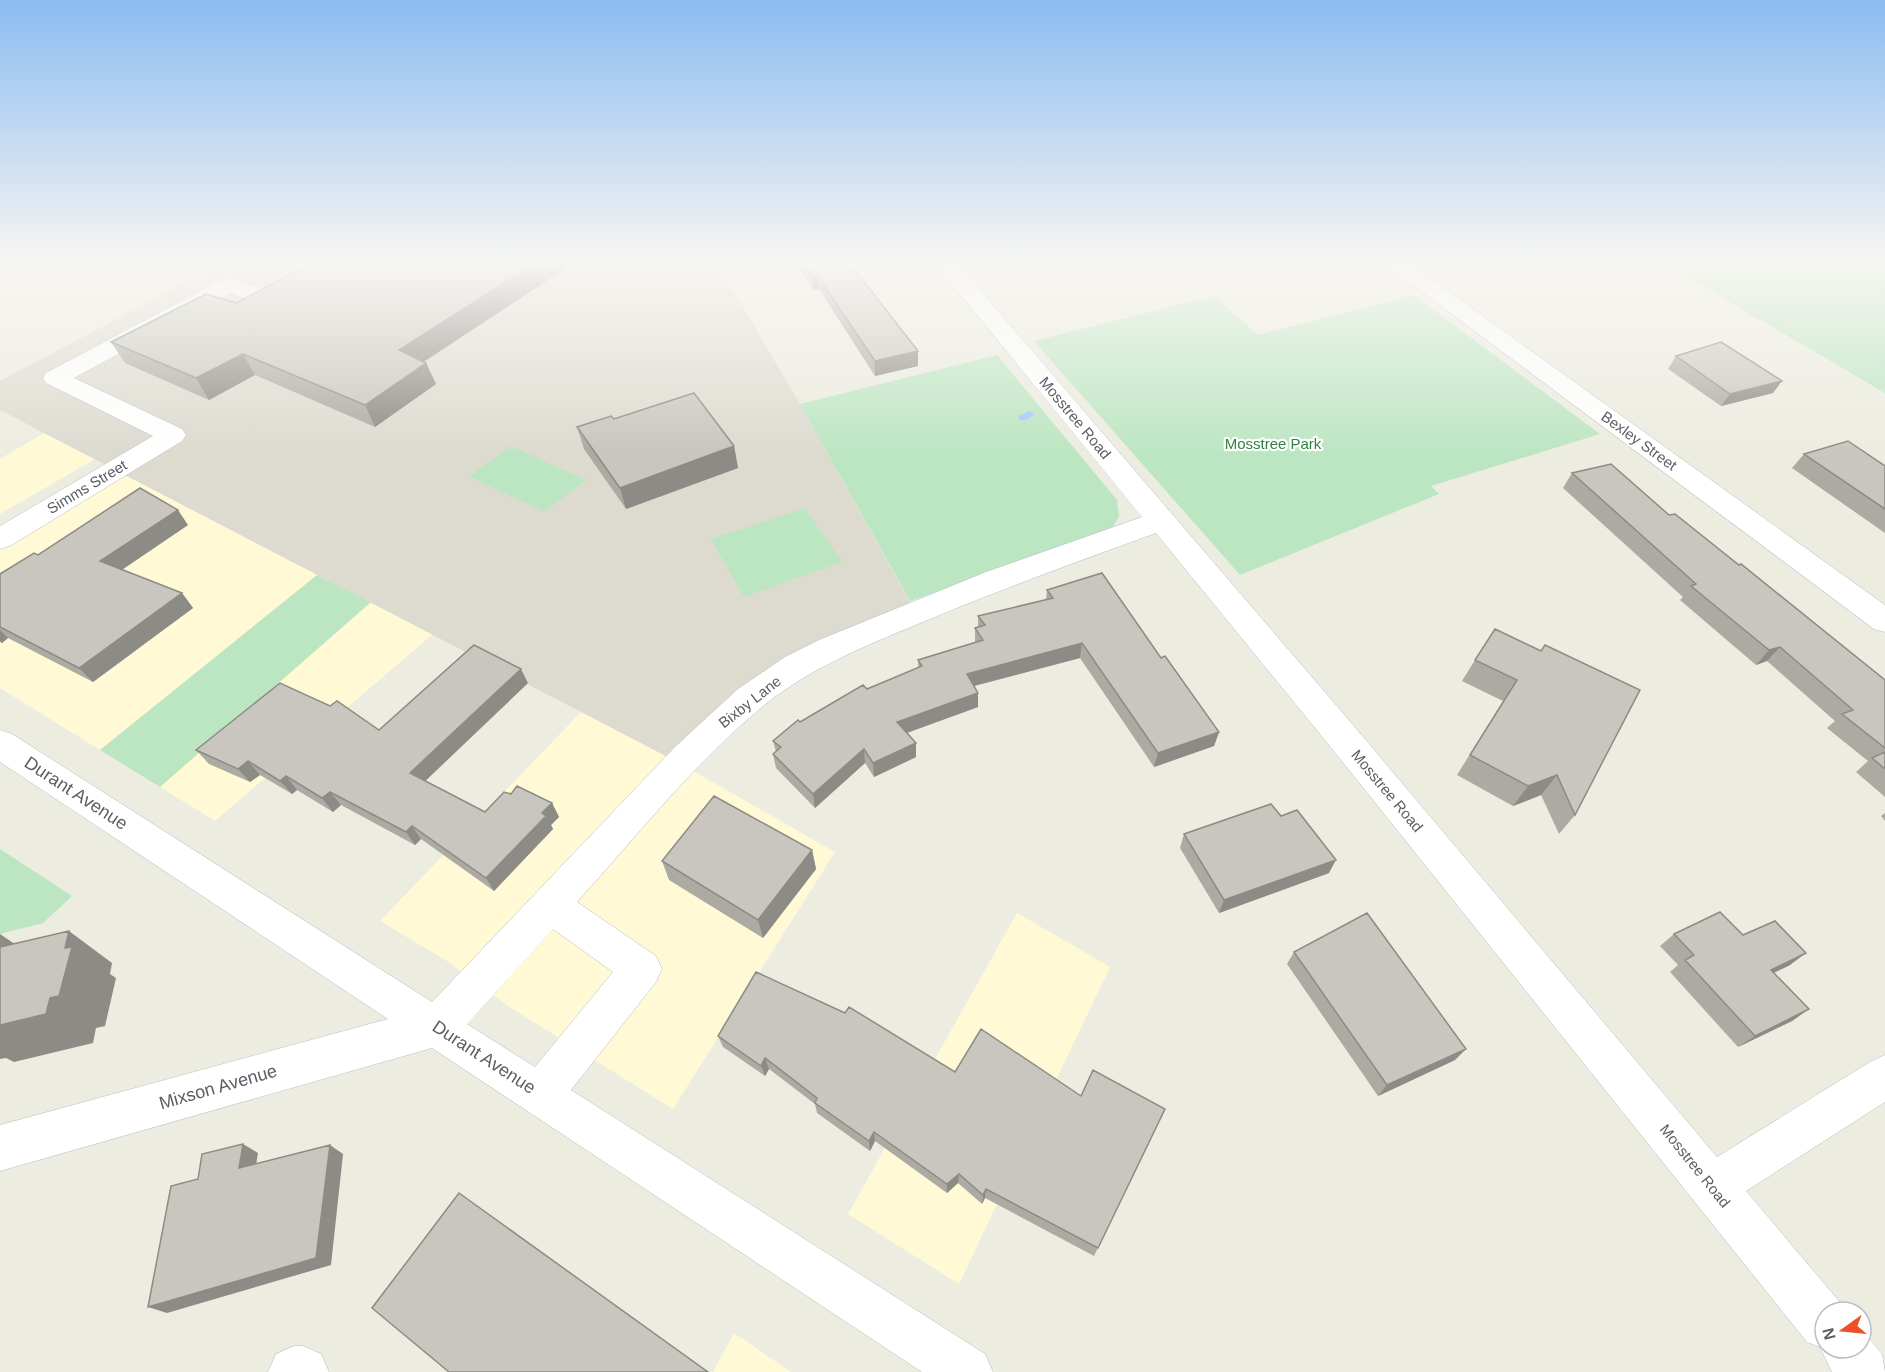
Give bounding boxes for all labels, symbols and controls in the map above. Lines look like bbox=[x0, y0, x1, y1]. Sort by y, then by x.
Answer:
street label: Mosstree Road bbox=[1036, 373, 1115, 462]
street label: Bexley Street bbox=[1598, 407, 1681, 474]
park label: Mosstree Park bbox=[1225, 435, 1322, 452]
street label: Simms Street bbox=[44, 456, 130, 517]
street label: Bixby Lane bbox=[715, 672, 784, 731]
street label: Mosstree Road bbox=[1348, 746, 1427, 835]
street label: Durant Avenue bbox=[21, 752, 131, 834]
street label: Durant Avenue bbox=[429, 1016, 539, 1098]
street label: Mixson Avenue bbox=[157, 1061, 279, 1113]
street label: Mosstree Road bbox=[1657, 1121, 1734, 1211]
north arrow bbox=[1813, 1300, 1873, 1360]
text: N bbox=[1819, 1326, 1839, 1342]

